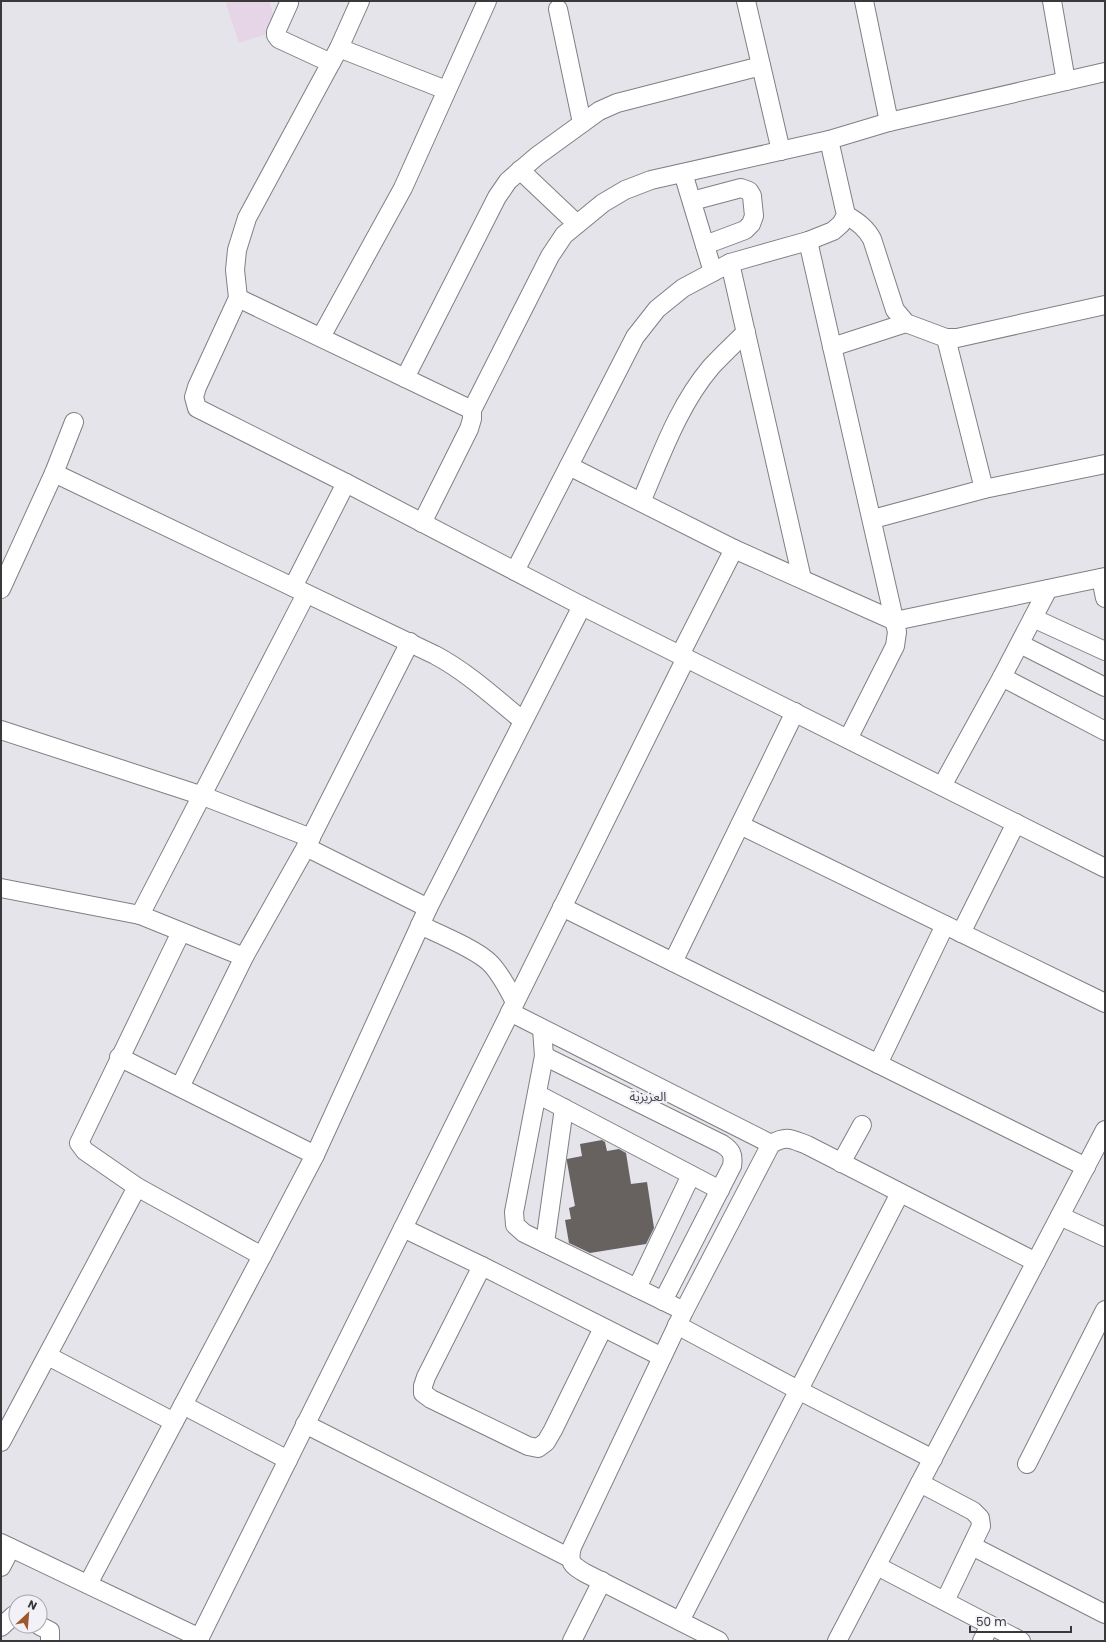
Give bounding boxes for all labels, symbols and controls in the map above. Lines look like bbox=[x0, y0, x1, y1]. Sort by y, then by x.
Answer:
district label: العزيزية bbox=[630, 1087, 666, 1106]
north arrow bbox=[8, 1594, 48, 1634]
text: N bbox=[25, 1596, 40, 1614]
scale bar bbox=[970, 1608, 1071, 1634]
text: 50 m bbox=[976, 1613, 1007, 1630]

